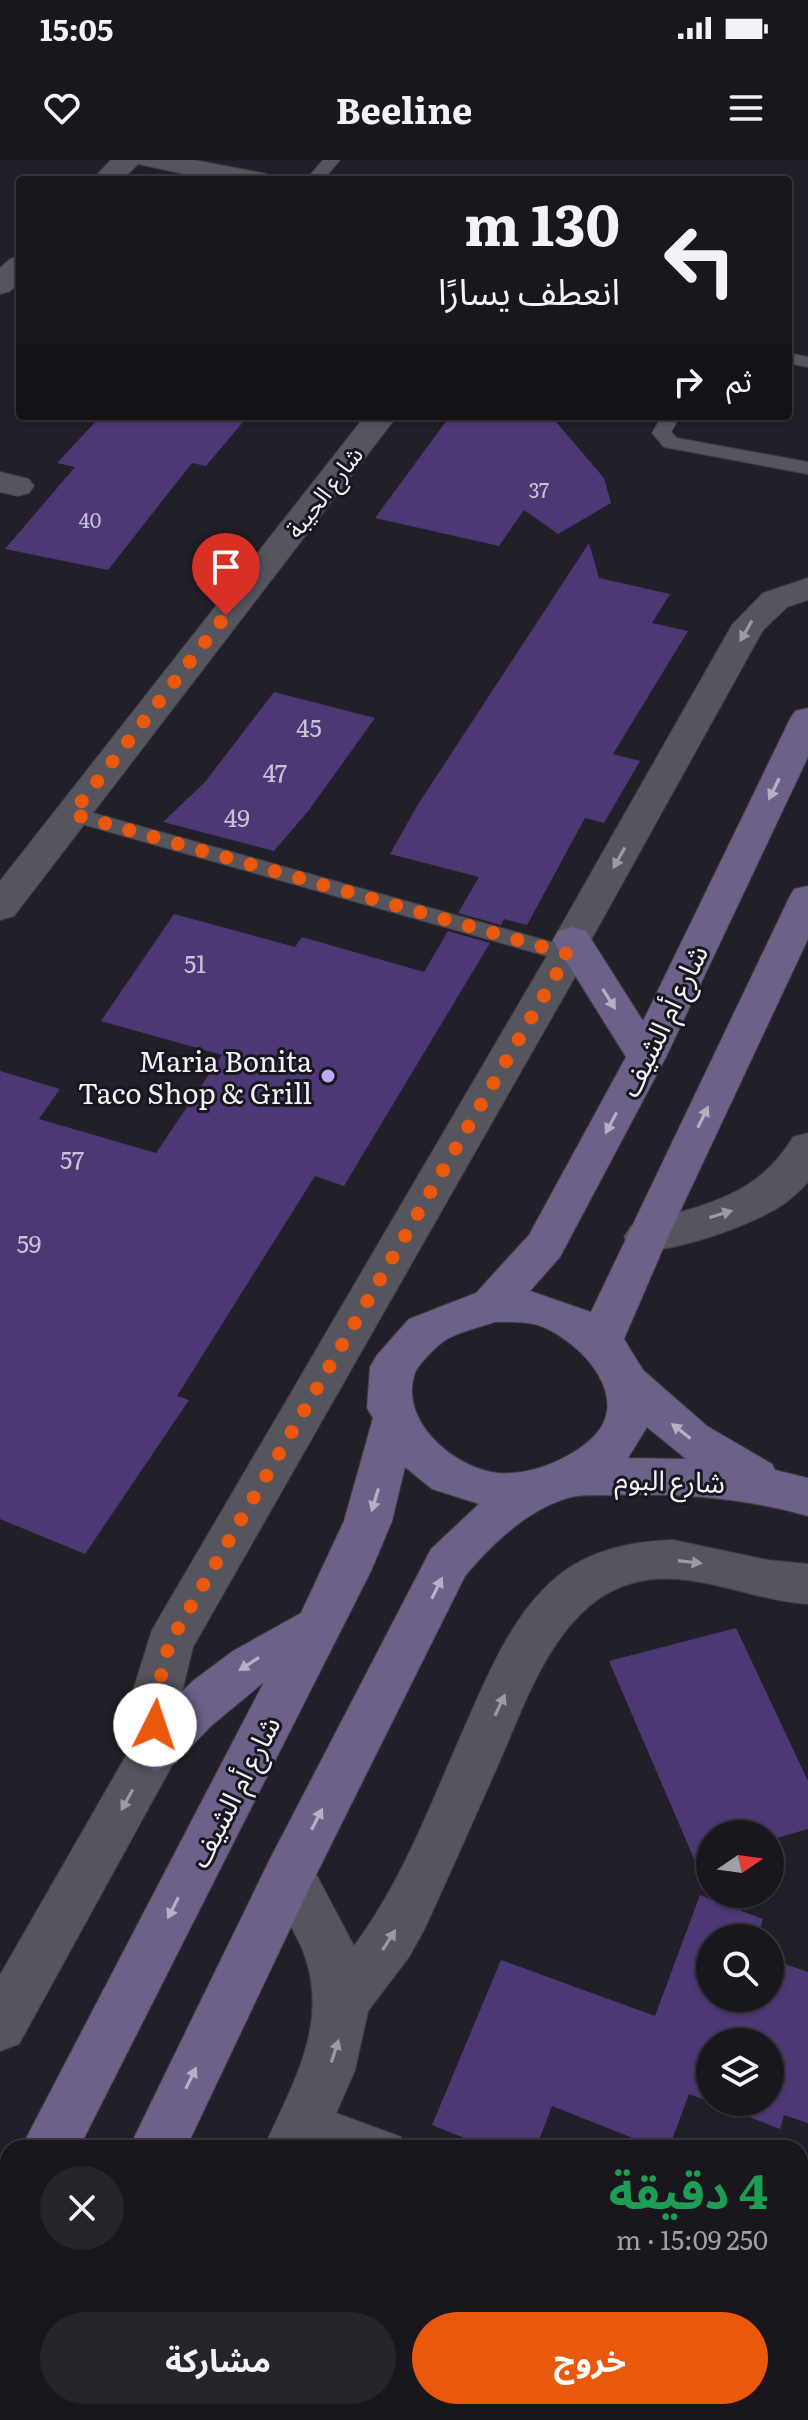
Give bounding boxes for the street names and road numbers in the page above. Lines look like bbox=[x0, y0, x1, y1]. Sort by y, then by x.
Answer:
street label: شارع الحيبة bbox=[276, 438, 372, 545]
street label: شارع أم الشيف bbox=[607, 937, 719, 1104]
street label: شارع البوم bbox=[614, 1456, 726, 1504]
street label: شارع أم الشيف bbox=[177, 1708, 291, 1875]

